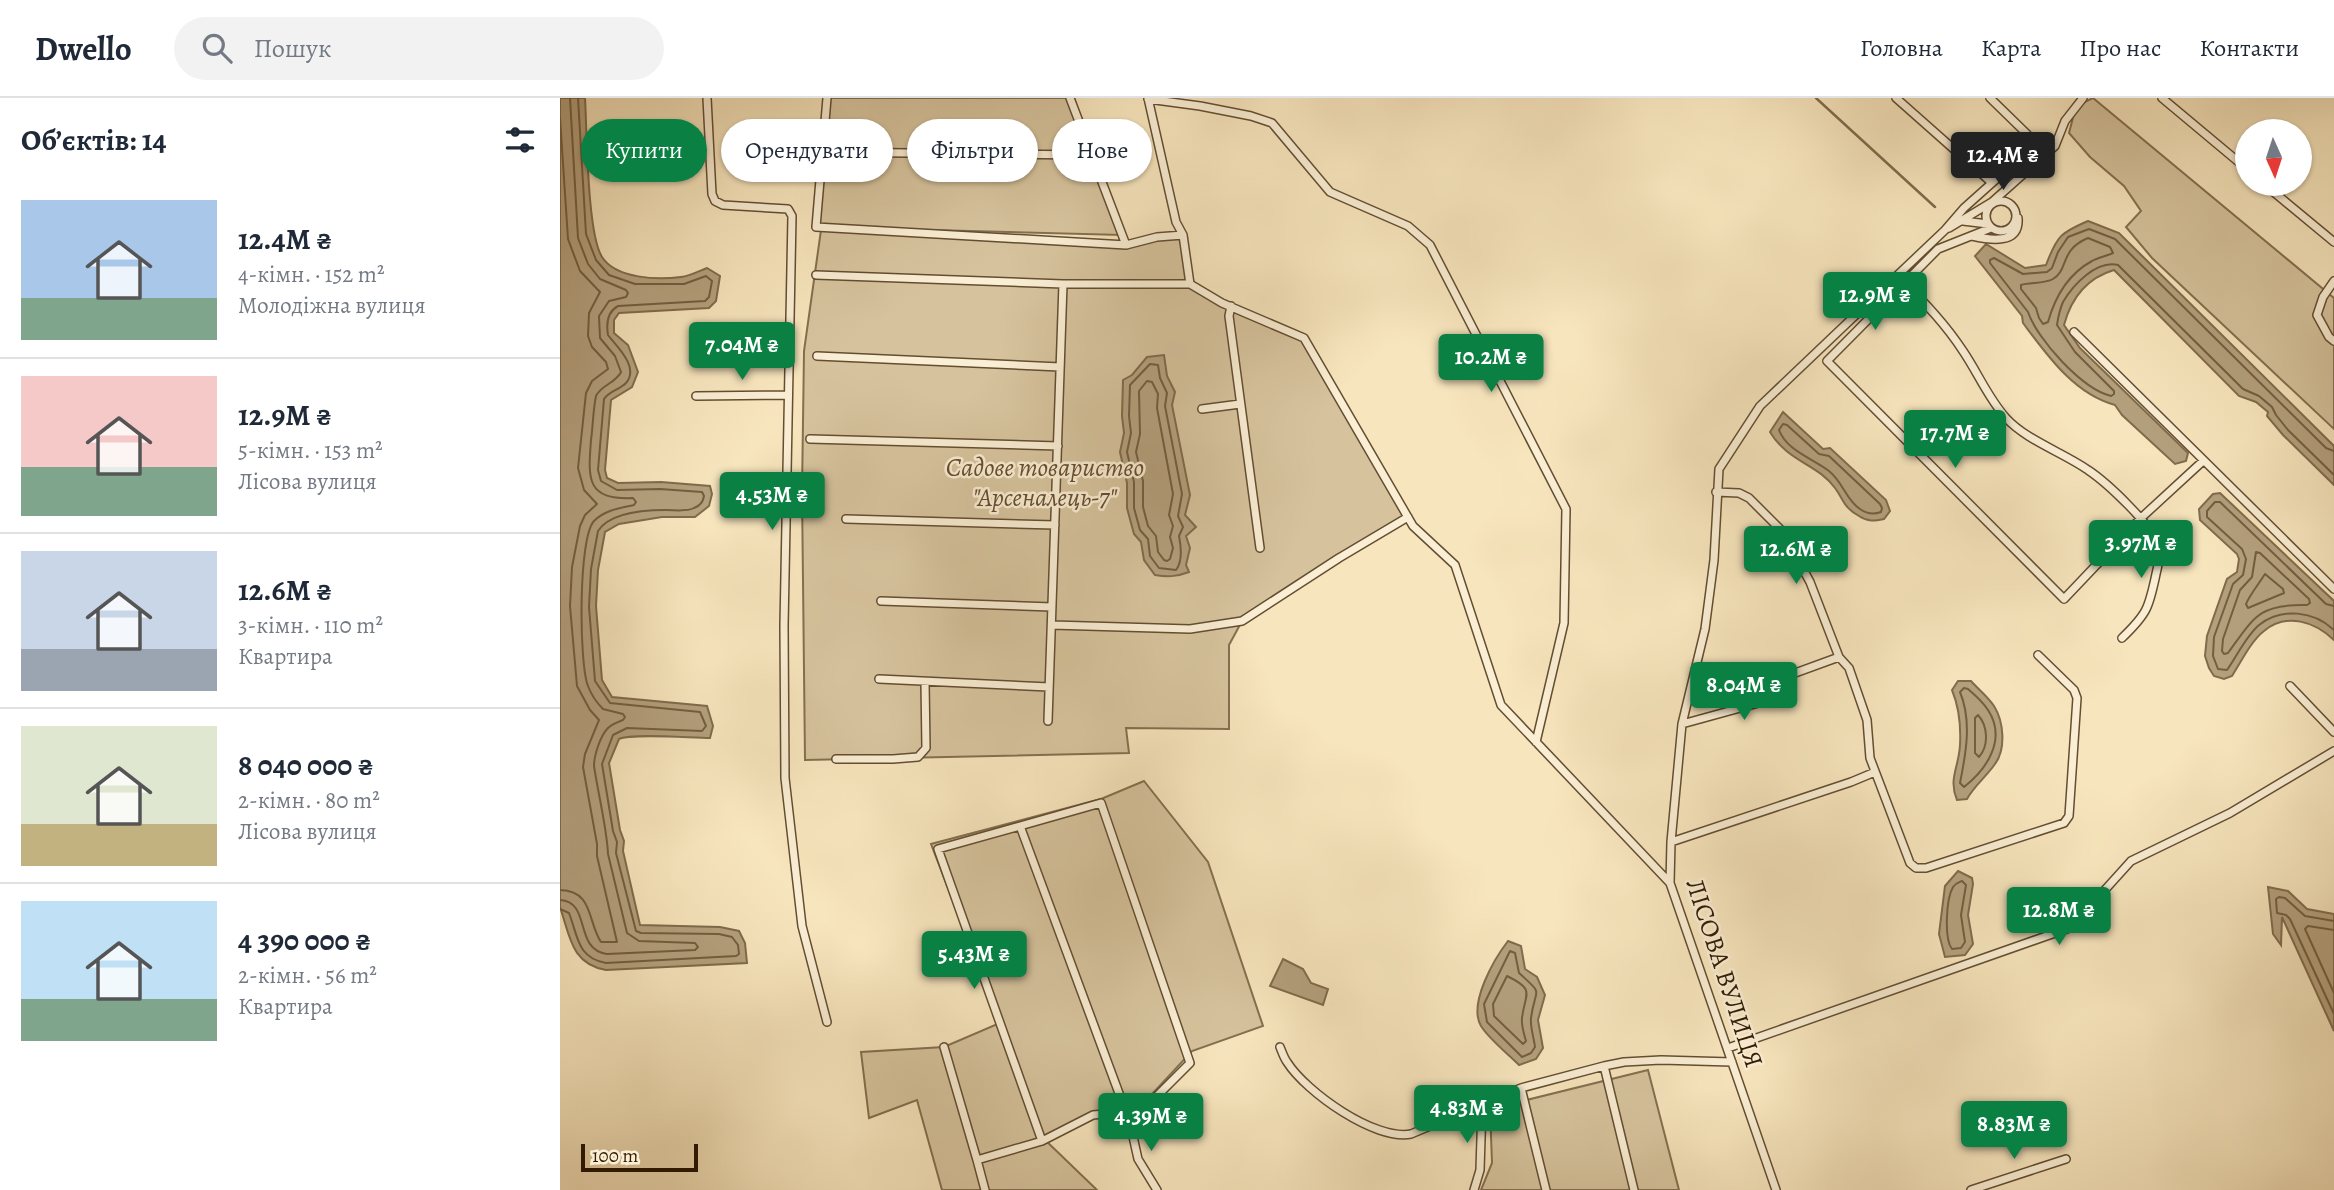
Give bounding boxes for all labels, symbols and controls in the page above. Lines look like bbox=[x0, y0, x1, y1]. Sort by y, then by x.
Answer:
search box bbox=[174, 17, 664, 80]
text: Dwello bbox=[35, 26, 132, 71]
icon: search bbox=[198, 29, 236, 67]
text: Пошук bbox=[254, 31, 331, 66]
text: Головна bbox=[1860, 32, 1943, 64]
text: Карта bbox=[1981, 32, 2041, 64]
text: Про нас bbox=[2079, 32, 2161, 64]
text: Контакти bbox=[2199, 32, 2299, 64]
chip: Купити bbox=[581, 119, 707, 182]
chip: Орендувати bbox=[721, 119, 893, 182]
chip: Фільтри bbox=[907, 119, 1038, 182]
chip: Нове bbox=[1052, 119, 1152, 182]
north arrow bbox=[2235, 119, 2312, 196]
map controls bbox=[2235, 119, 2312, 196]
text: Об’єктів: 14 bbox=[21, 120, 167, 160]
icon: filters bbox=[501, 121, 539, 159]
pin: 12.4M ₴ bbox=[1938, 132, 2068, 192]
text: 12.4M ₴ bbox=[1967, 139, 2039, 170]
text: 12.4M ₴ bbox=[238, 219, 332, 259]
icon: home bbox=[77, 228, 161, 312]
text: 4-кімн. · 152 m² bbox=[238, 259, 385, 290]
pin: 12.9M ₴ bbox=[1810, 272, 1940, 332]
text: 12.9M ₴ bbox=[1839, 279, 1911, 310]
text: Молодіжна вулиця bbox=[238, 290, 426, 321]
pin: 7.04M ₴ bbox=[677, 322, 807, 382]
text: 7.04M ₴ bbox=[705, 329, 779, 360]
pin: 10.2M ₴ bbox=[1426, 334, 1556, 394]
text: 10.2M ₴ bbox=[1455, 341, 1527, 372]
text: 12.9M ₴ bbox=[238, 395, 332, 435]
icon: home bbox=[77, 404, 161, 488]
pin: 17.7M ₴ bbox=[1890, 410, 2020, 470]
text: 17.7M ₴ bbox=[1920, 417, 1990, 448]
text: 5-кімн. · 153 m² bbox=[238, 435, 383, 466]
park label: Садове товариство "Арсеналець-7" bbox=[946, 450, 1144, 515]
text: Лісова вулиця bbox=[238, 466, 377, 497]
pin: 4.53M ₴ bbox=[707, 472, 837, 532]
text: 4.53M ₴ bbox=[736, 479, 808, 510]
pin: 3.97M ₴ bbox=[2076, 520, 2206, 580]
pin: 12.6M ₴ bbox=[1731, 526, 1861, 586]
text: 3.97M ₴ bbox=[2105, 527, 2177, 558]
text: 12.6M ₴ bbox=[1760, 533, 1832, 564]
text: 12.6M ₴ bbox=[238, 570, 332, 610]
icon: home bbox=[77, 579, 161, 663]
text: 3-кімн. · 110 m² bbox=[238, 610, 383, 641]
text: Квартира bbox=[238, 641, 333, 672]
pin: 8.04M ₴ bbox=[1679, 662, 1809, 722]
text: 8.04M ₴ bbox=[1706, 669, 1782, 700]
text: 8 040 000 ₴ bbox=[238, 745, 374, 785]
icon: home bbox=[77, 754, 161, 838]
text: 2-кімн. · 80 m² bbox=[238, 785, 380, 816]
text: Лісова вулиця bbox=[238, 816, 377, 847]
street label: ЛІСОВА ВУЛИЦЯ bbox=[1678, 874, 1772, 1072]
pin: 12.8M ₴ bbox=[1994, 888, 2124, 947]
text: 12.8M ₴ bbox=[2023, 894, 2095, 925]
text: 4 390 000 ₴ bbox=[238, 920, 371, 960]
icon: home bbox=[77, 929, 161, 1013]
pin: 5.43M ₴ bbox=[909, 932, 1039, 991]
text: 5.43M ₴ bbox=[938, 938, 1010, 969]
text: 2-кімн. · 56 m² bbox=[238, 960, 377, 991]
text: Квартира bbox=[238, 991, 333, 1022]
pin: 4.83M ₴ bbox=[1402, 1086, 1532, 1145]
text: 4.83M ₴ bbox=[1430, 1092, 1504, 1123]
pin: 4.39M ₴ bbox=[1086, 1094, 1216, 1153]
text: 4.39M ₴ bbox=[1114, 1100, 1188, 1131]
pin: 8.83M ₴ bbox=[1949, 1102, 2079, 1161]
text: 8.83M ₴ bbox=[1977, 1108, 2051, 1139]
scale bar bbox=[581, 1141, 698, 1173]
text: 100 m bbox=[592, 1143, 638, 1169]

